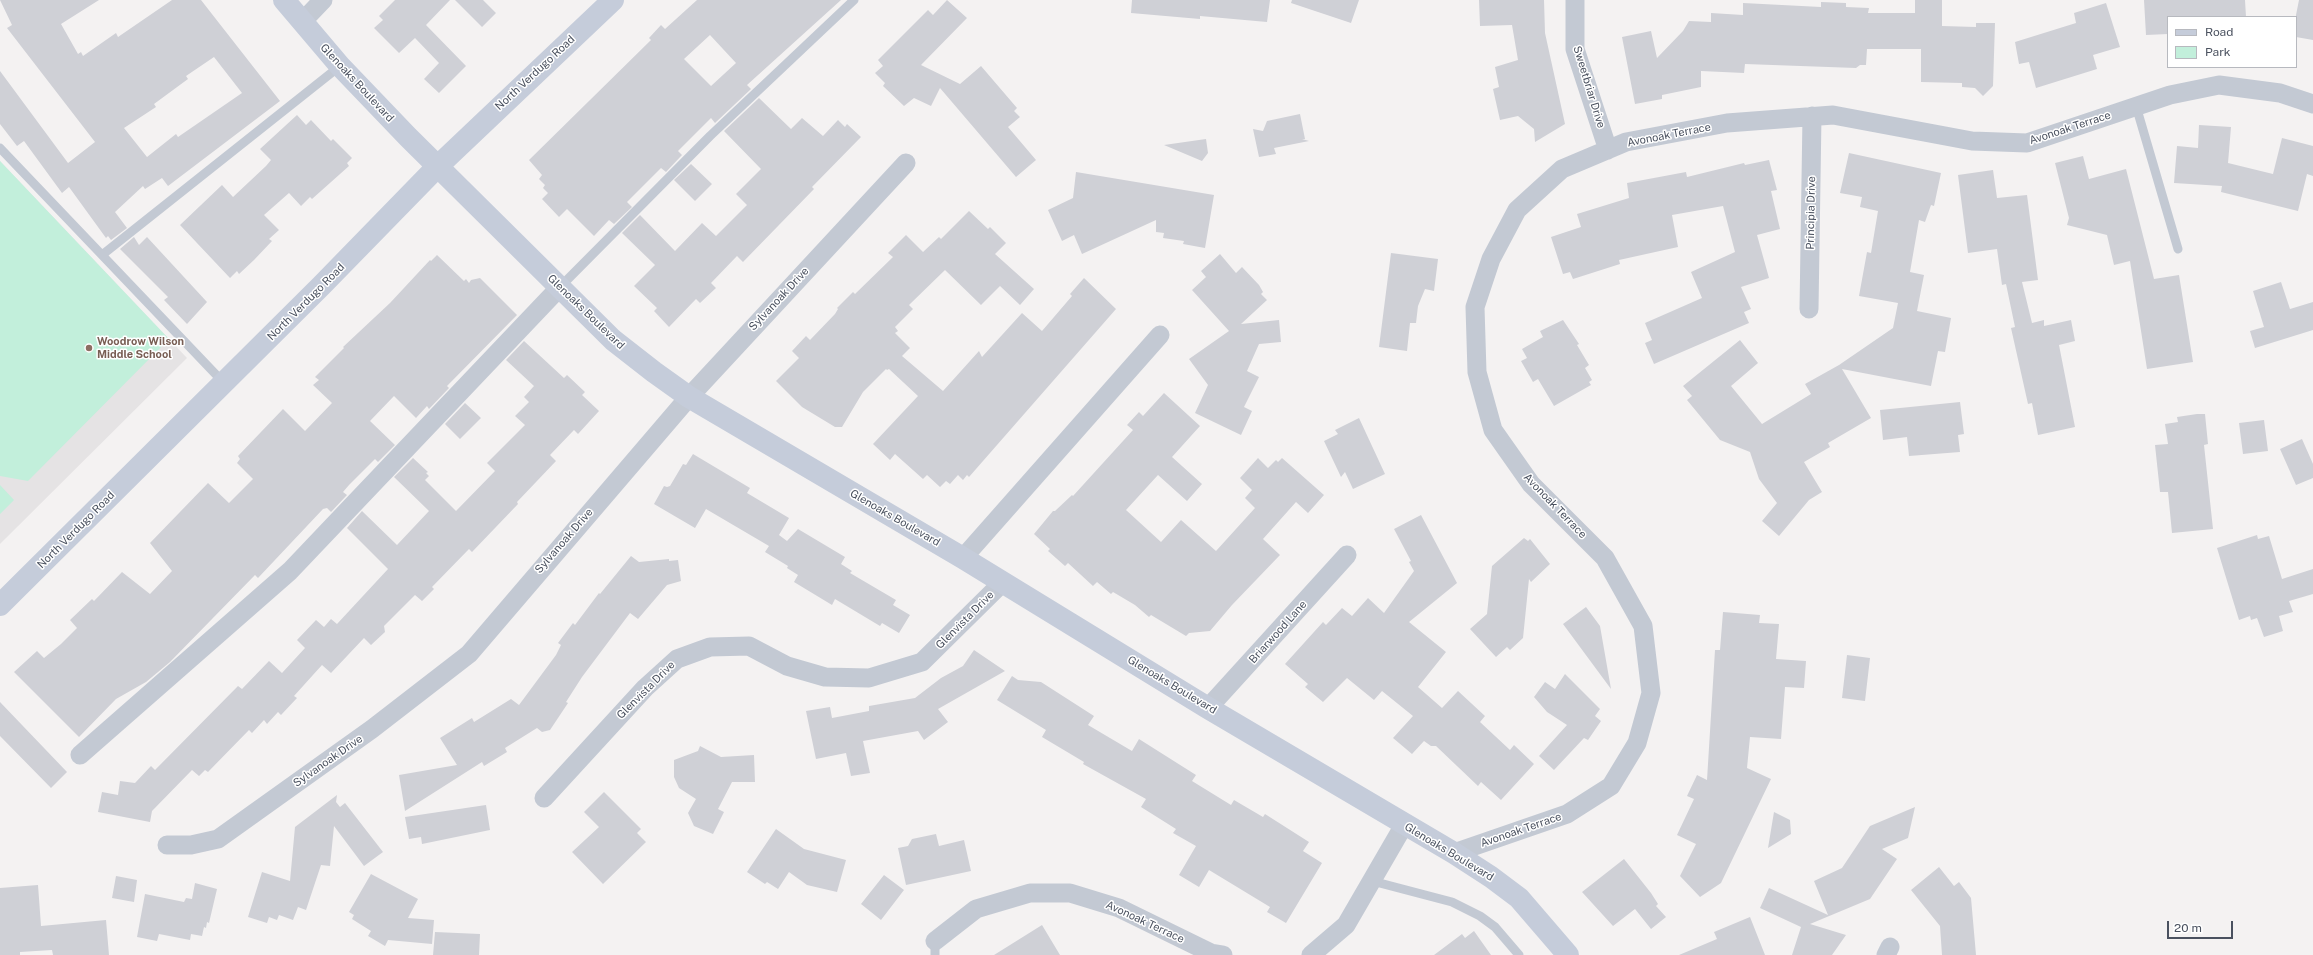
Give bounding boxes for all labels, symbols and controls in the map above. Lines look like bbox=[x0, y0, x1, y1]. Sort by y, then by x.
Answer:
legend bbox=[2167, 16, 2297, 68]
text: Road bbox=[2205, 25, 2233, 39]
street label: North Verdugo Road bbox=[493, 33, 577, 113]
street label: Glenoaks Boulevard bbox=[317, 41, 397, 125]
street label: Sweetbriar Drive bbox=[1570, 44, 1608, 130]
text: Park bbox=[2205, 45, 2231, 59]
street label: Avonoak Terrace bbox=[2028, 109, 2112, 147]
street label: Avonoak Terrace bbox=[1626, 120, 1712, 150]
street label: Principia Drive bbox=[1804, 176, 1818, 250]
street label: North Verdugo Road bbox=[265, 261, 347, 343]
street label: Sylvanoak Drive bbox=[746, 265, 812, 333]
street label: Glenoaks Boulevard bbox=[545, 272, 627, 352]
place label: Woodrow Wilson Middle School bbox=[97, 335, 184, 361]
marker: Woodrow Wilson Middle School bbox=[84, 343, 94, 353]
street label: Avonoak Terrace bbox=[1521, 471, 1589, 541]
street label: Glenoaks Boulevard bbox=[848, 487, 942, 549]
street label: North Verdugo Road bbox=[35, 489, 117, 571]
street label: Sylvanoak Drive bbox=[532, 506, 596, 576]
street label: Glenvista Drive bbox=[933, 588, 997, 652]
street label: Briarwood Lane bbox=[1246, 598, 1310, 666]
street label: Glenoaks Boulevard bbox=[1125, 653, 1219, 717]
street label: Glenvista Drive bbox=[614, 658, 678, 722]
street label: Sylvanoak Drive bbox=[291, 732, 365, 790]
street label: Avonoak Terrace bbox=[1479, 810, 1563, 850]
street label: Glenoaks Boulevard bbox=[1402, 820, 1496, 884]
street label: Avonoak Terrace bbox=[1104, 898, 1186, 946]
scale bar bbox=[2169, 913, 2235, 939]
text: 20 m bbox=[2174, 921, 2202, 935]

